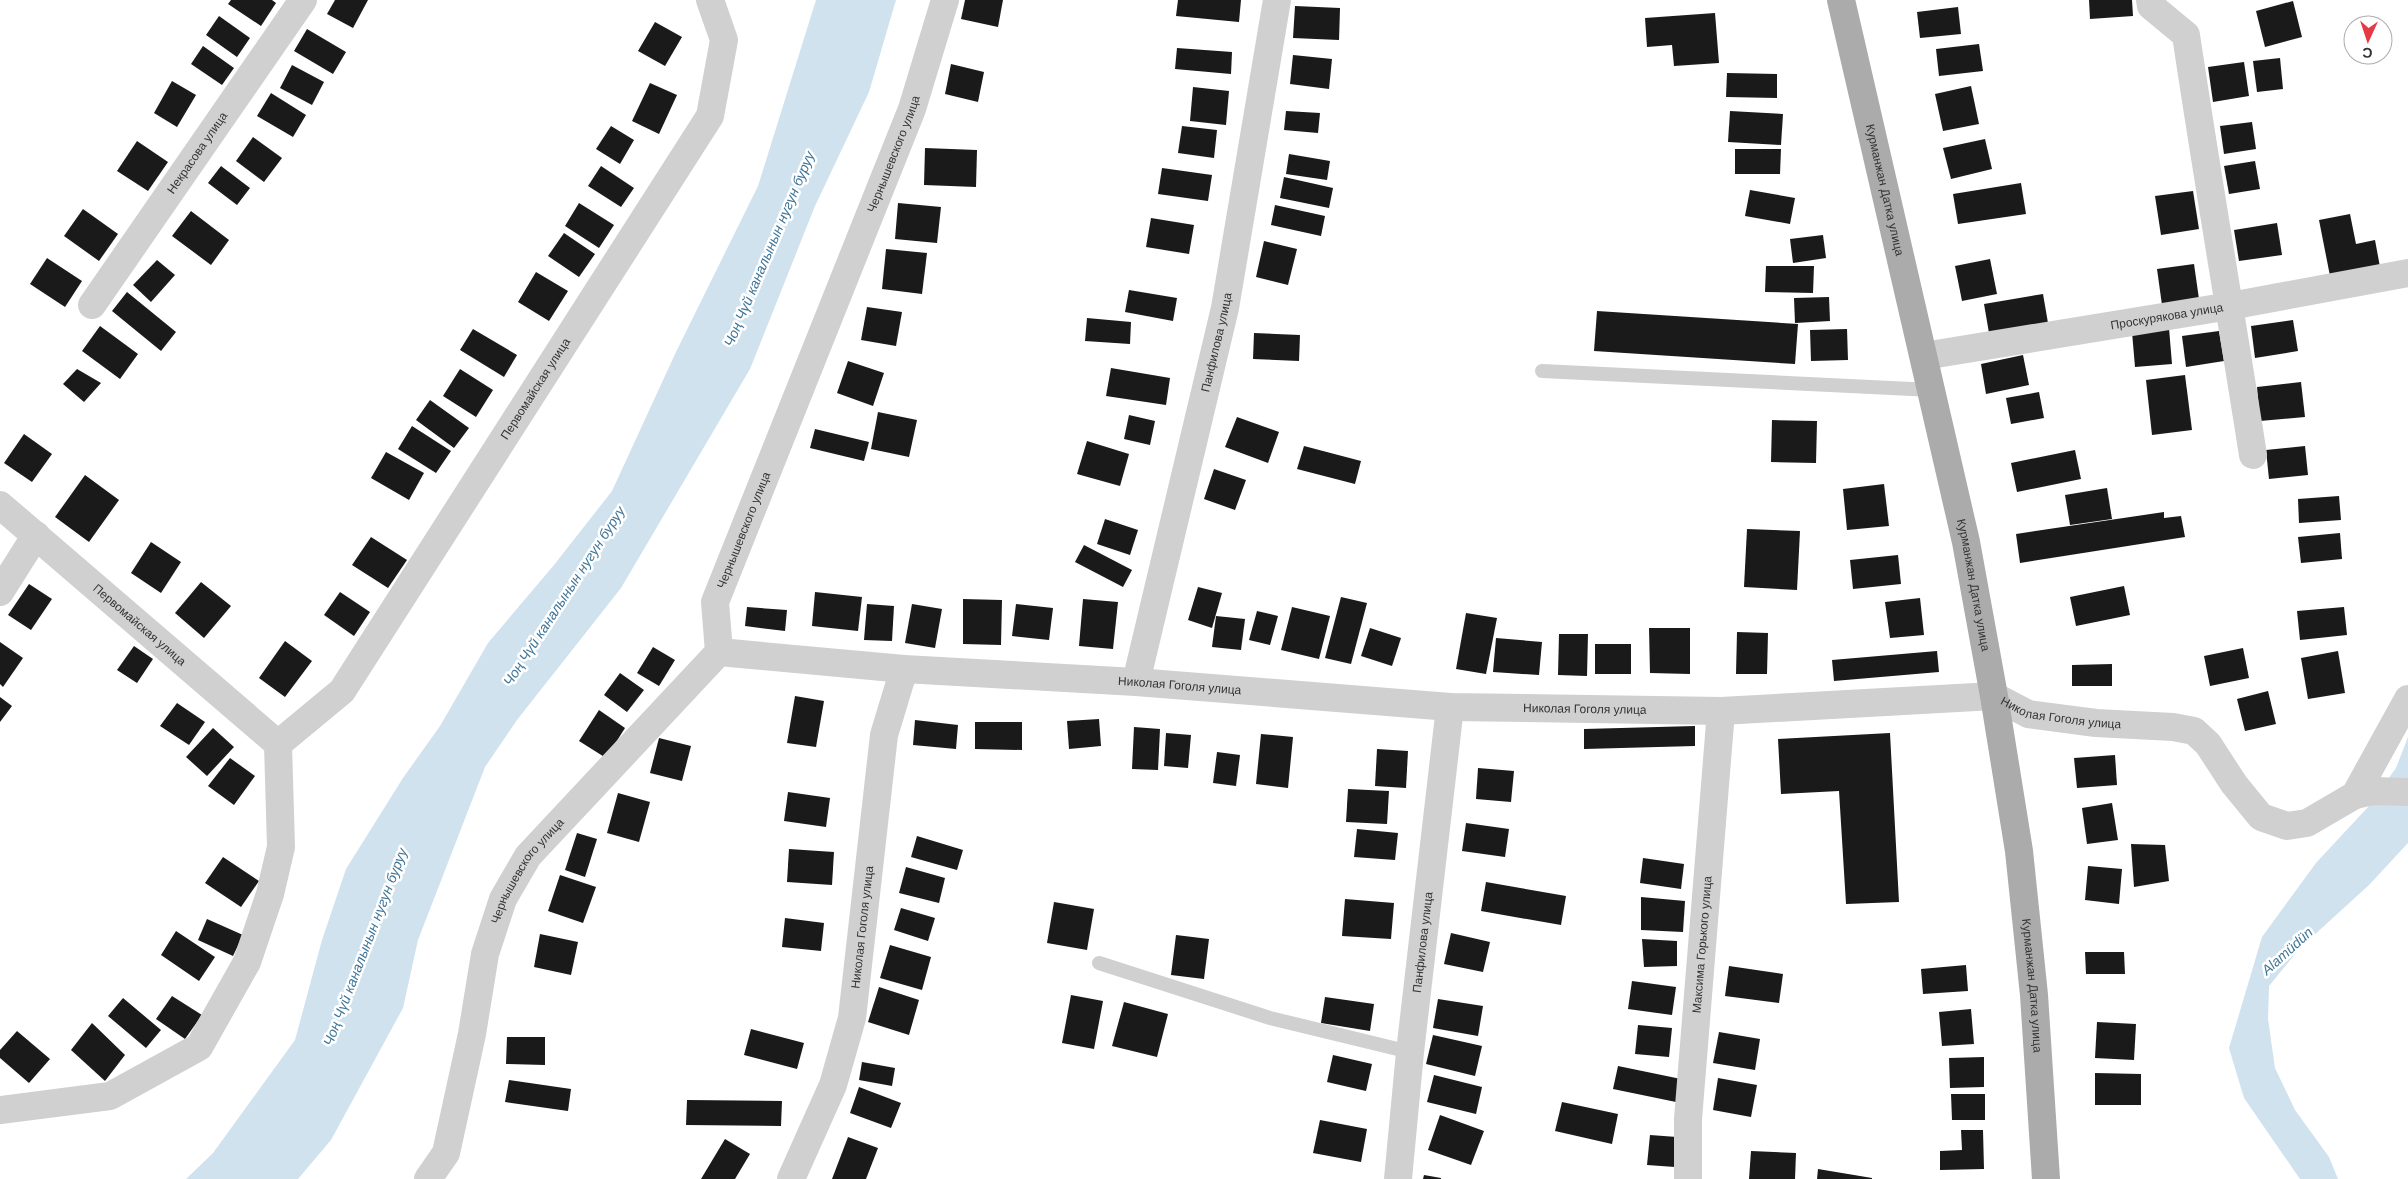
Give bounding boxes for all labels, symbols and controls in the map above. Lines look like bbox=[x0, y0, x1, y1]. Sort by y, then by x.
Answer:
north arrow bbox=[2343, 15, 2393, 65]
text: С bbox=[2362, 45, 2373, 61]
street label: Чернышевского улица bbox=[864, 94, 923, 215]
street label: Некрасова улица bbox=[164, 109, 231, 196]
street label: Курманжан Датка улица bbox=[1863, 123, 1907, 257]
water label: Чоң Чүй каналынын нугун буруу bbox=[721, 148, 818, 349]
street label: Панфилова улица bbox=[1198, 291, 1235, 394]
street label: Проскурякова улица bbox=[2110, 300, 2224, 332]
street label: Первомайская улица bbox=[498, 335, 573, 442]
street label: Чернышевского улица bbox=[714, 470, 773, 591]
water label: Чоң Чүй каналынын нугун буруу bbox=[500, 503, 629, 689]
street label: Курманжан Датка улица bbox=[1954, 518, 1993, 653]
street label: Первомайская улица bbox=[90, 581, 189, 669]
street label: Николая Гоголя улица bbox=[1118, 674, 1242, 697]
street label: Николая Гоголя улица bbox=[1998, 694, 2122, 731]
street label: Николая Гоголя улица bbox=[1523, 701, 1647, 717]
street label: Чернышевского улица bbox=[488, 815, 567, 925]
water label: Чоң Чүй каналынын нугун буруу bbox=[320, 845, 411, 1048]
street label: Николая Гоголя улица bbox=[848, 865, 876, 989]
street label: Максима Горького улица bbox=[1690, 875, 1715, 1014]
street label: Панфилова улица bbox=[1410, 891, 1436, 994]
street label: Курманжан Датка улица bbox=[2019, 918, 2045, 1053]
water label: Alamüdün bbox=[2257, 924, 2316, 979]

